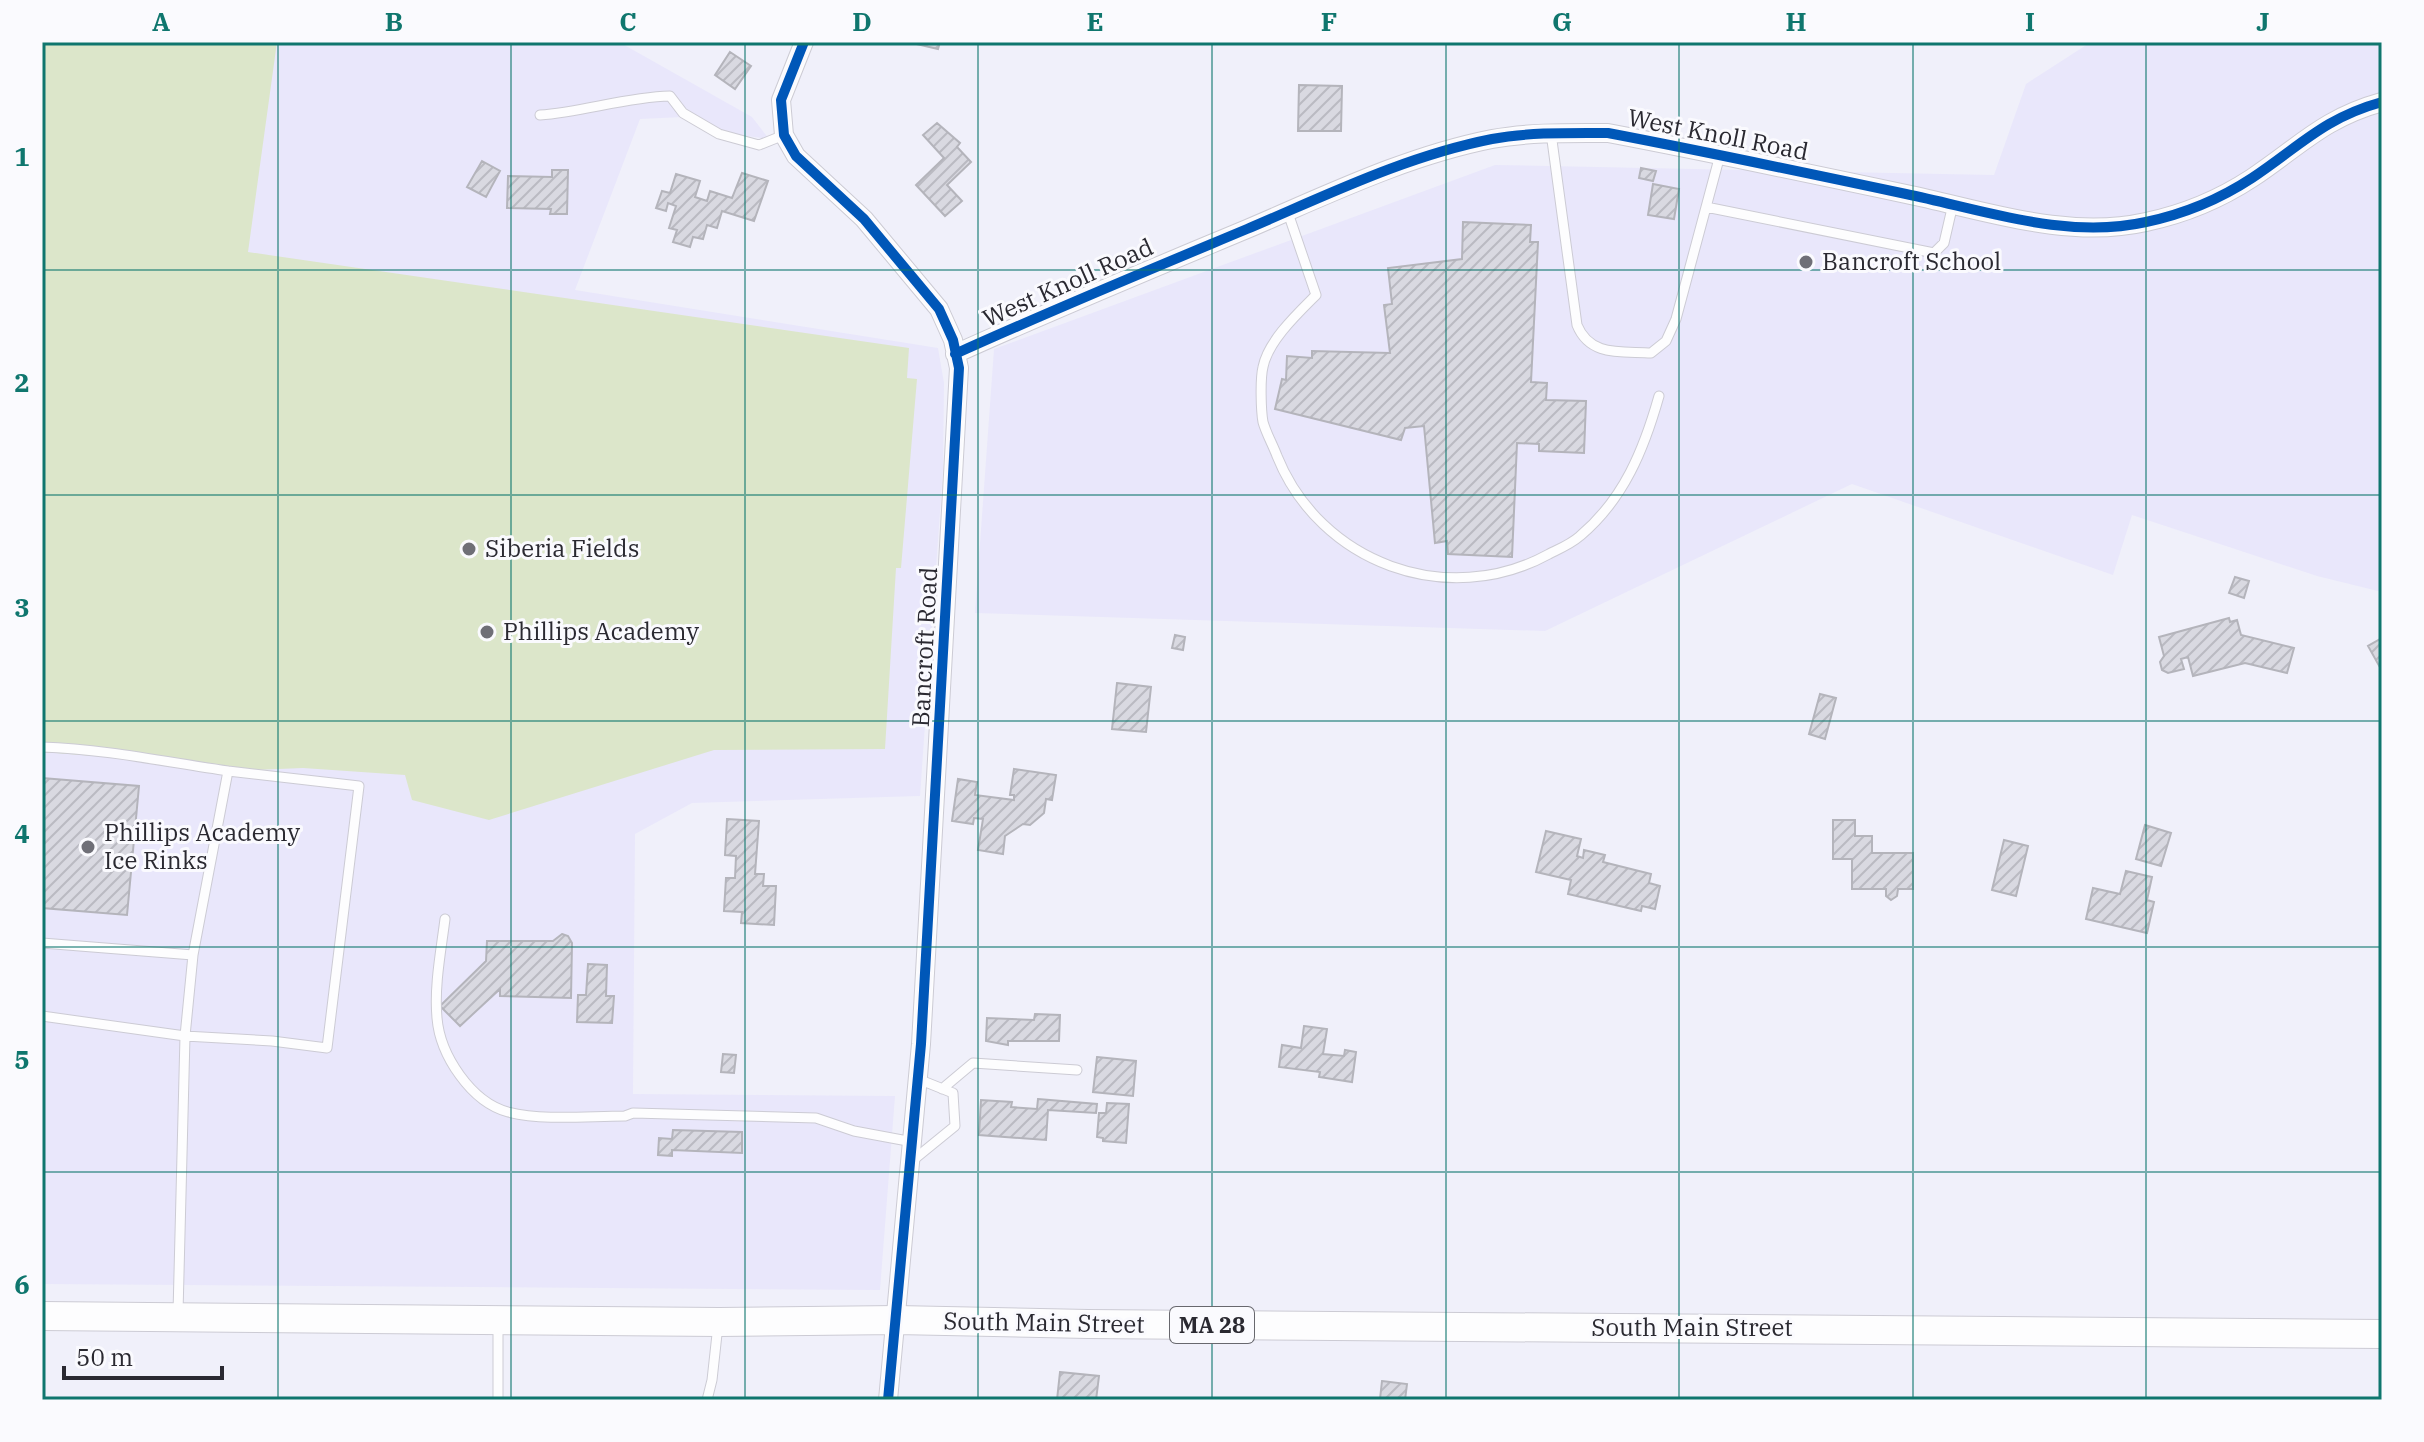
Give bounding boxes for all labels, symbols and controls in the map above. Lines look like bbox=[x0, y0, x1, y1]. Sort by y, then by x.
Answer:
text: A bbox=[152, 4, 170, 38]
text: B bbox=[385, 4, 403, 38]
text: C bbox=[619, 4, 637, 38]
text: D bbox=[852, 4, 872, 38]
text: E bbox=[1086, 4, 1104, 38]
text: F bbox=[1321, 4, 1337, 38]
text: G bbox=[1552, 4, 1572, 38]
text: H bbox=[1785, 4, 1807, 38]
text: I bbox=[2025, 4, 2035, 38]
text: J bbox=[2256, 4, 2270, 38]
street label: West Knoll Road bbox=[1625, 101, 1811, 167]
text: 1 bbox=[14, 139, 30, 173]
street label: West Knoll Road bbox=[977, 230, 1158, 334]
place label: Bancroft School bbox=[1822, 245, 2001, 277]
marker: Bancroft School bbox=[1797, 253, 1815, 271]
text: 2 bbox=[14, 365, 30, 399]
place label: Siberia Fields bbox=[485, 532, 639, 564]
marker: Siberia Fields bbox=[460, 540, 478, 558]
street label: Bancroft Road bbox=[904, 566, 944, 728]
text: 3 bbox=[14, 590, 30, 624]
place label: Phillips Academy bbox=[503, 615, 699, 647]
marker: Phillips Academy bbox=[478, 623, 496, 641]
text: 4 bbox=[14, 816, 30, 850]
place label: Phillips Academy Ice Rinks bbox=[104, 816, 300, 876]
marker: Phillips Academy Ice Rinks bbox=[79, 838, 97, 856]
text: 5 bbox=[14, 1042, 30, 1076]
text: 6 bbox=[14, 1267, 30, 1301]
street label: South Main Street bbox=[943, 1304, 1145, 1340]
road number: MA 28 bbox=[1170, 1307, 1254, 1343]
street label: South Main Street bbox=[1591, 1311, 1793, 1343]
scale bar bbox=[64, 1330, 222, 1380]
text: 50 m bbox=[76, 1341, 133, 1373]

